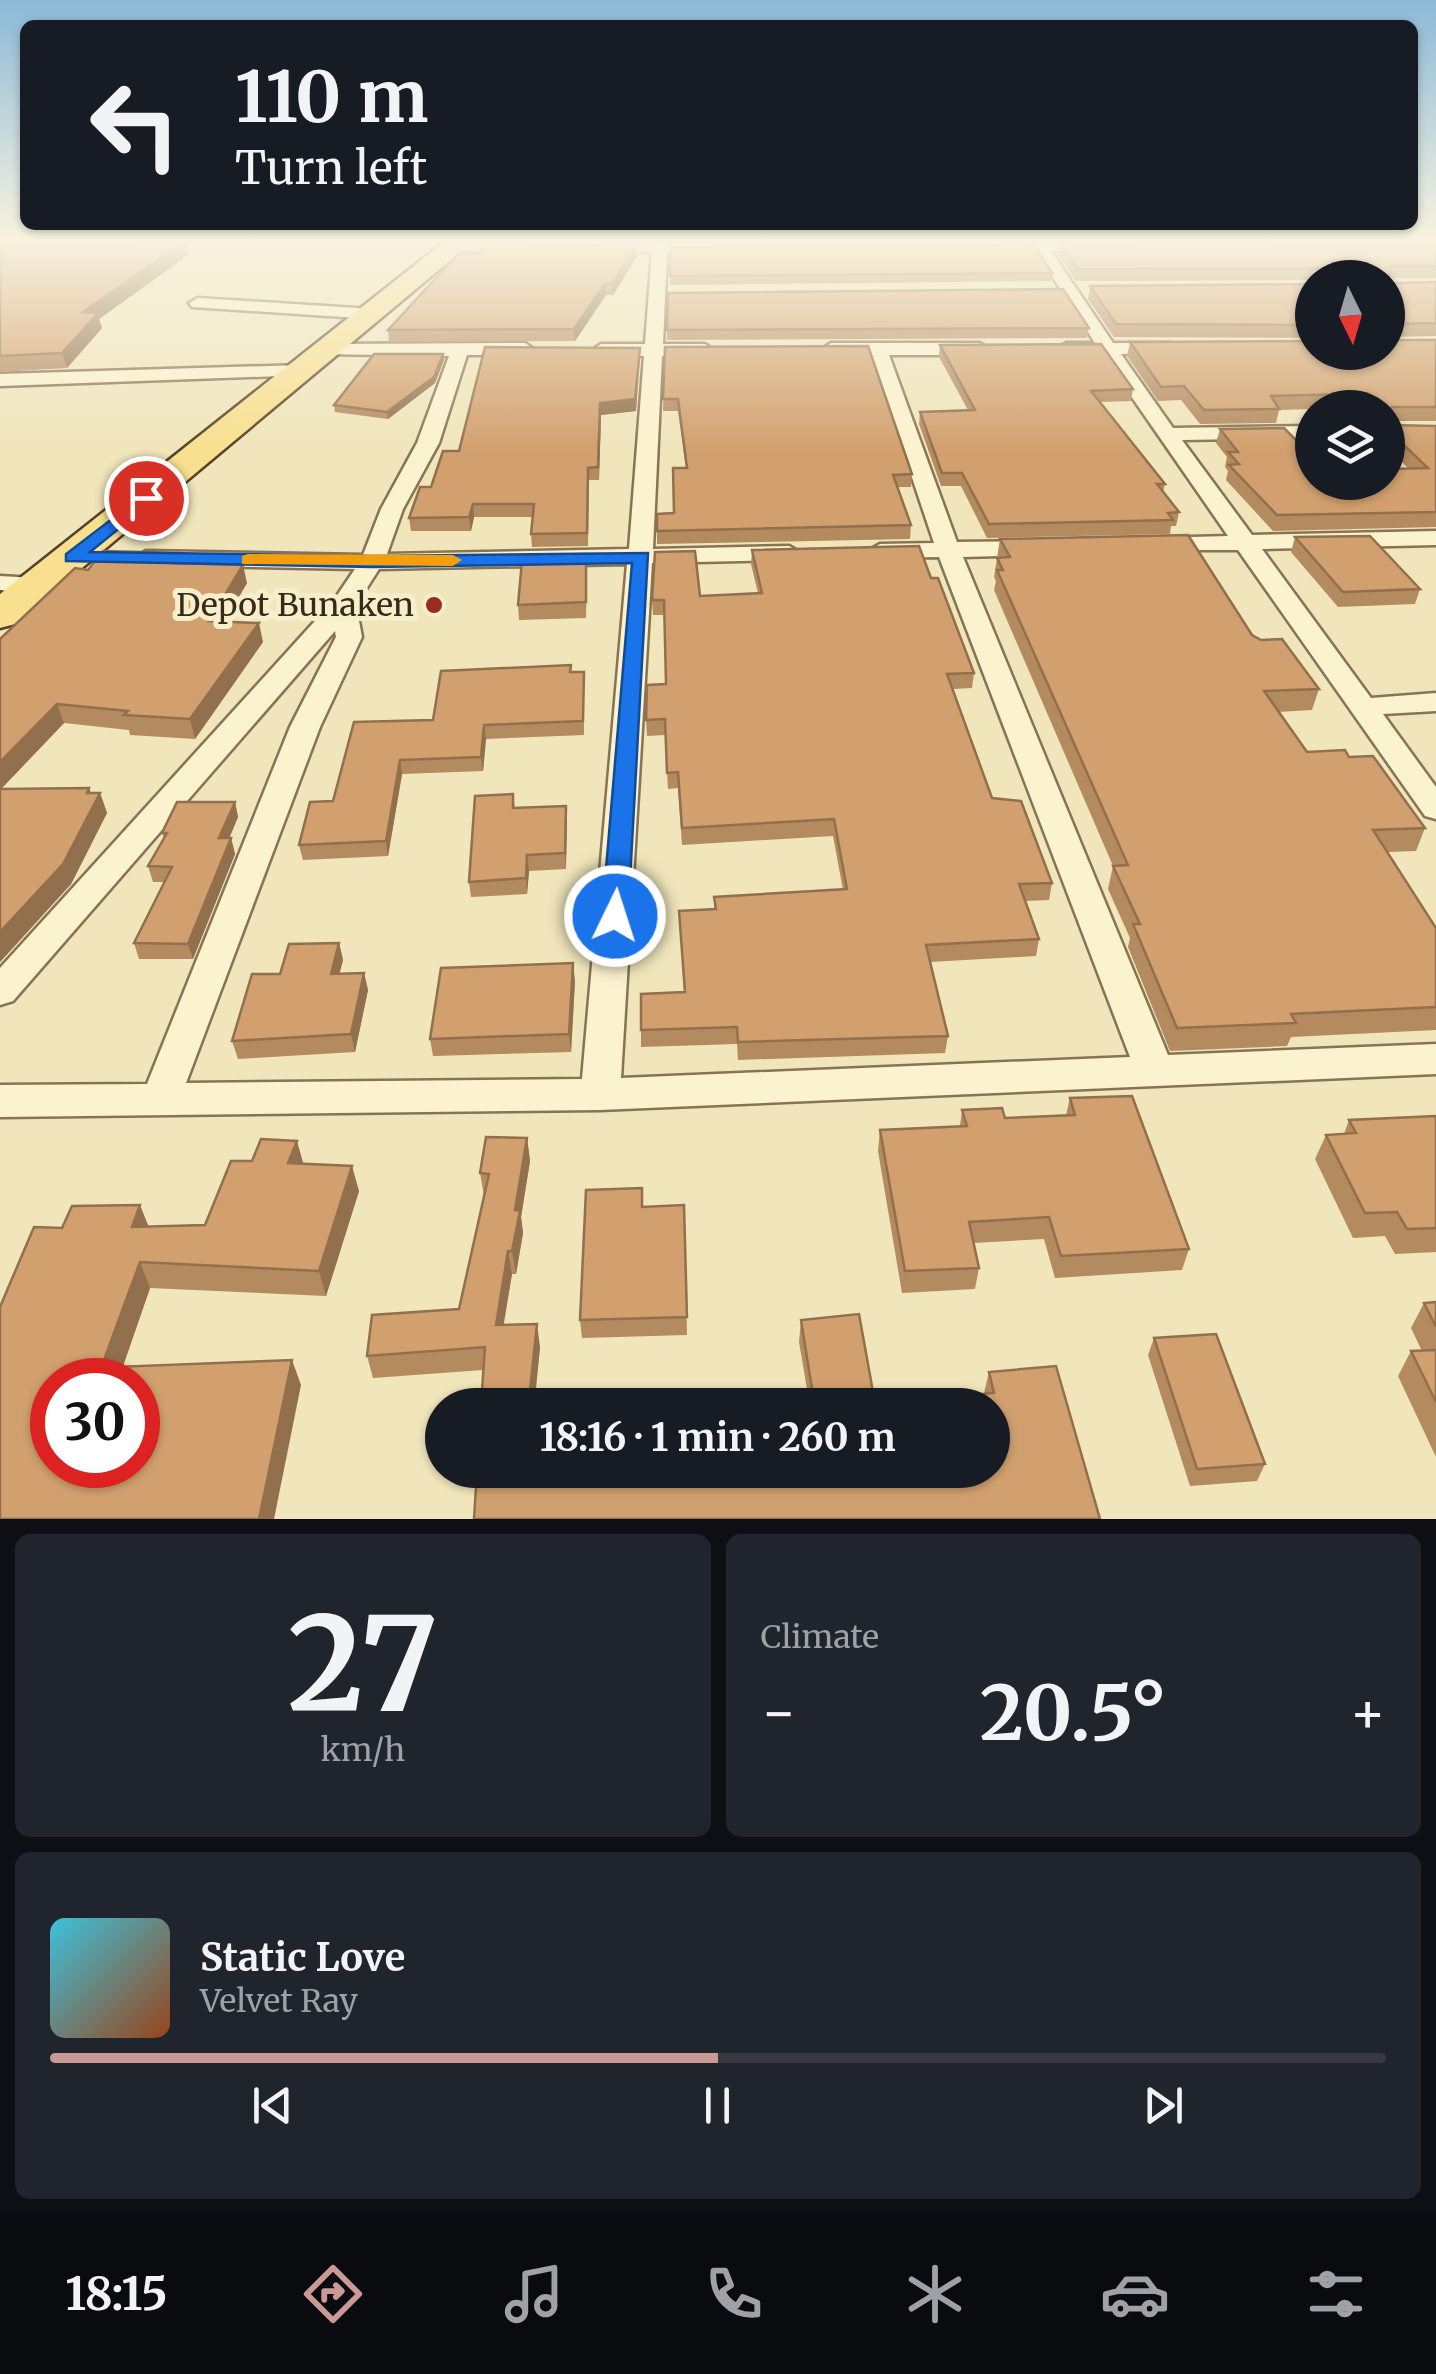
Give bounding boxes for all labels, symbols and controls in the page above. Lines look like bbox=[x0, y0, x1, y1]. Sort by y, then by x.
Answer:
text: 110 m bbox=[235, 53, 428, 141]
icon: left bbox=[70, 60, 200, 190]
text: Turn left bbox=[235, 140, 427, 196]
north arrow bbox=[1295, 260, 1405, 370]
map controls bbox=[1295, 260, 1405, 500]
button: layers bbox=[1295, 390, 1405, 500]
pin bbox=[104, 456, 189, 541]
icon: arrive bbox=[119, 471, 174, 526]
place label: Depot Bunaken bbox=[176, 585, 414, 625]
marker: Depot Bunaken bbox=[423, 594, 445, 616]
position arrow bbox=[563, 864, 667, 968]
speed limit sign: 30 bbox=[30, 1358, 160, 1488]
text: 18:16 · 1 min · 260 m bbox=[539, 1414, 896, 1461]
text: 27 bbox=[288, 1583, 438, 1746]
text: Climate bbox=[761, 1617, 879, 1657]
text: 20.5° bbox=[980, 1666, 1167, 1760]
text: − bbox=[761, 1678, 797, 1747]
text: + bbox=[1349, 1678, 1386, 1747]
text: km/h bbox=[320, 1730, 405, 1770]
text: Static Love bbox=[200, 1934, 405, 1981]
text: Velvet Ray bbox=[200, 1981, 358, 2021]
icon: previous bbox=[245, 2078, 300, 2133]
icon: pause bbox=[690, 2078, 745, 2133]
icon: next bbox=[1136, 2078, 1191, 2133]
icon: directions bbox=[298, 2259, 368, 2329]
icon: music bbox=[499, 2259, 569, 2329]
icon: phone bbox=[699, 2259, 769, 2329]
icon: climate bbox=[900, 2259, 970, 2329]
icon: car bbox=[1100, 2259, 1170, 2329]
icon: filters bbox=[1301, 2259, 1371, 2329]
text: 18:15 bbox=[65, 2266, 168, 2322]

